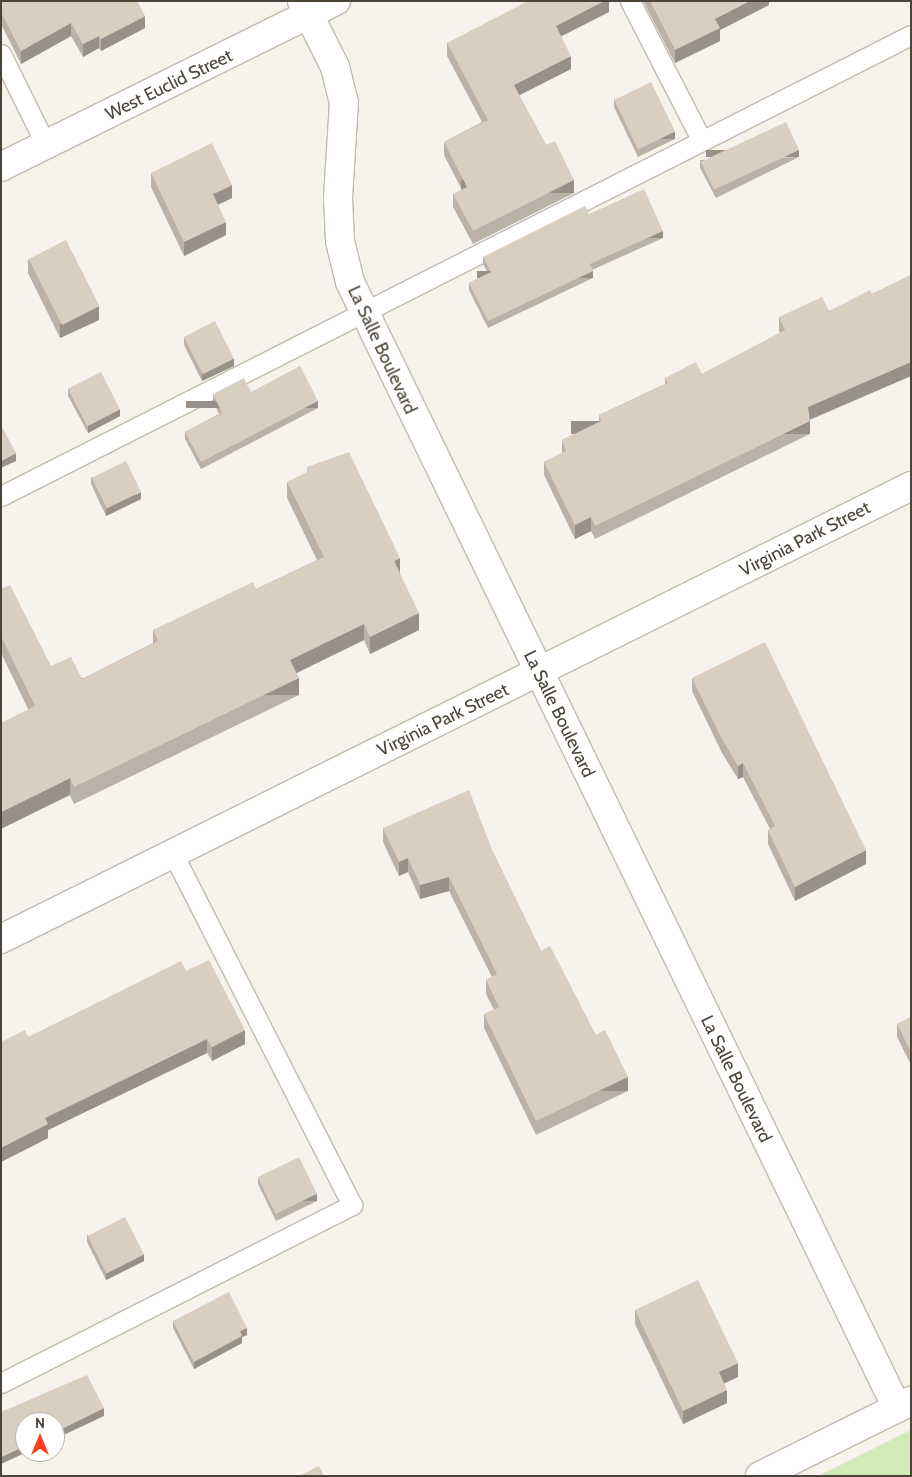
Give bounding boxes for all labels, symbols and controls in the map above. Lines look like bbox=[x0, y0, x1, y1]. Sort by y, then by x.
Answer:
street label: West Euclid Street bbox=[102, 45, 236, 125]
street label: La Salle Boulevard bbox=[343, 283, 421, 417]
street label: Virginia Park Street bbox=[736, 497, 874, 581]
street label: La Salle Boulevard bbox=[519, 647, 599, 781]
street label: Virginia Park Street bbox=[374, 679, 512, 761]
street label: La Salle Boulevard bbox=[696, 1012, 776, 1146]
north arrow bbox=[15, 1412, 65, 1462]
text: N bbox=[35, 1414, 45, 1432]

